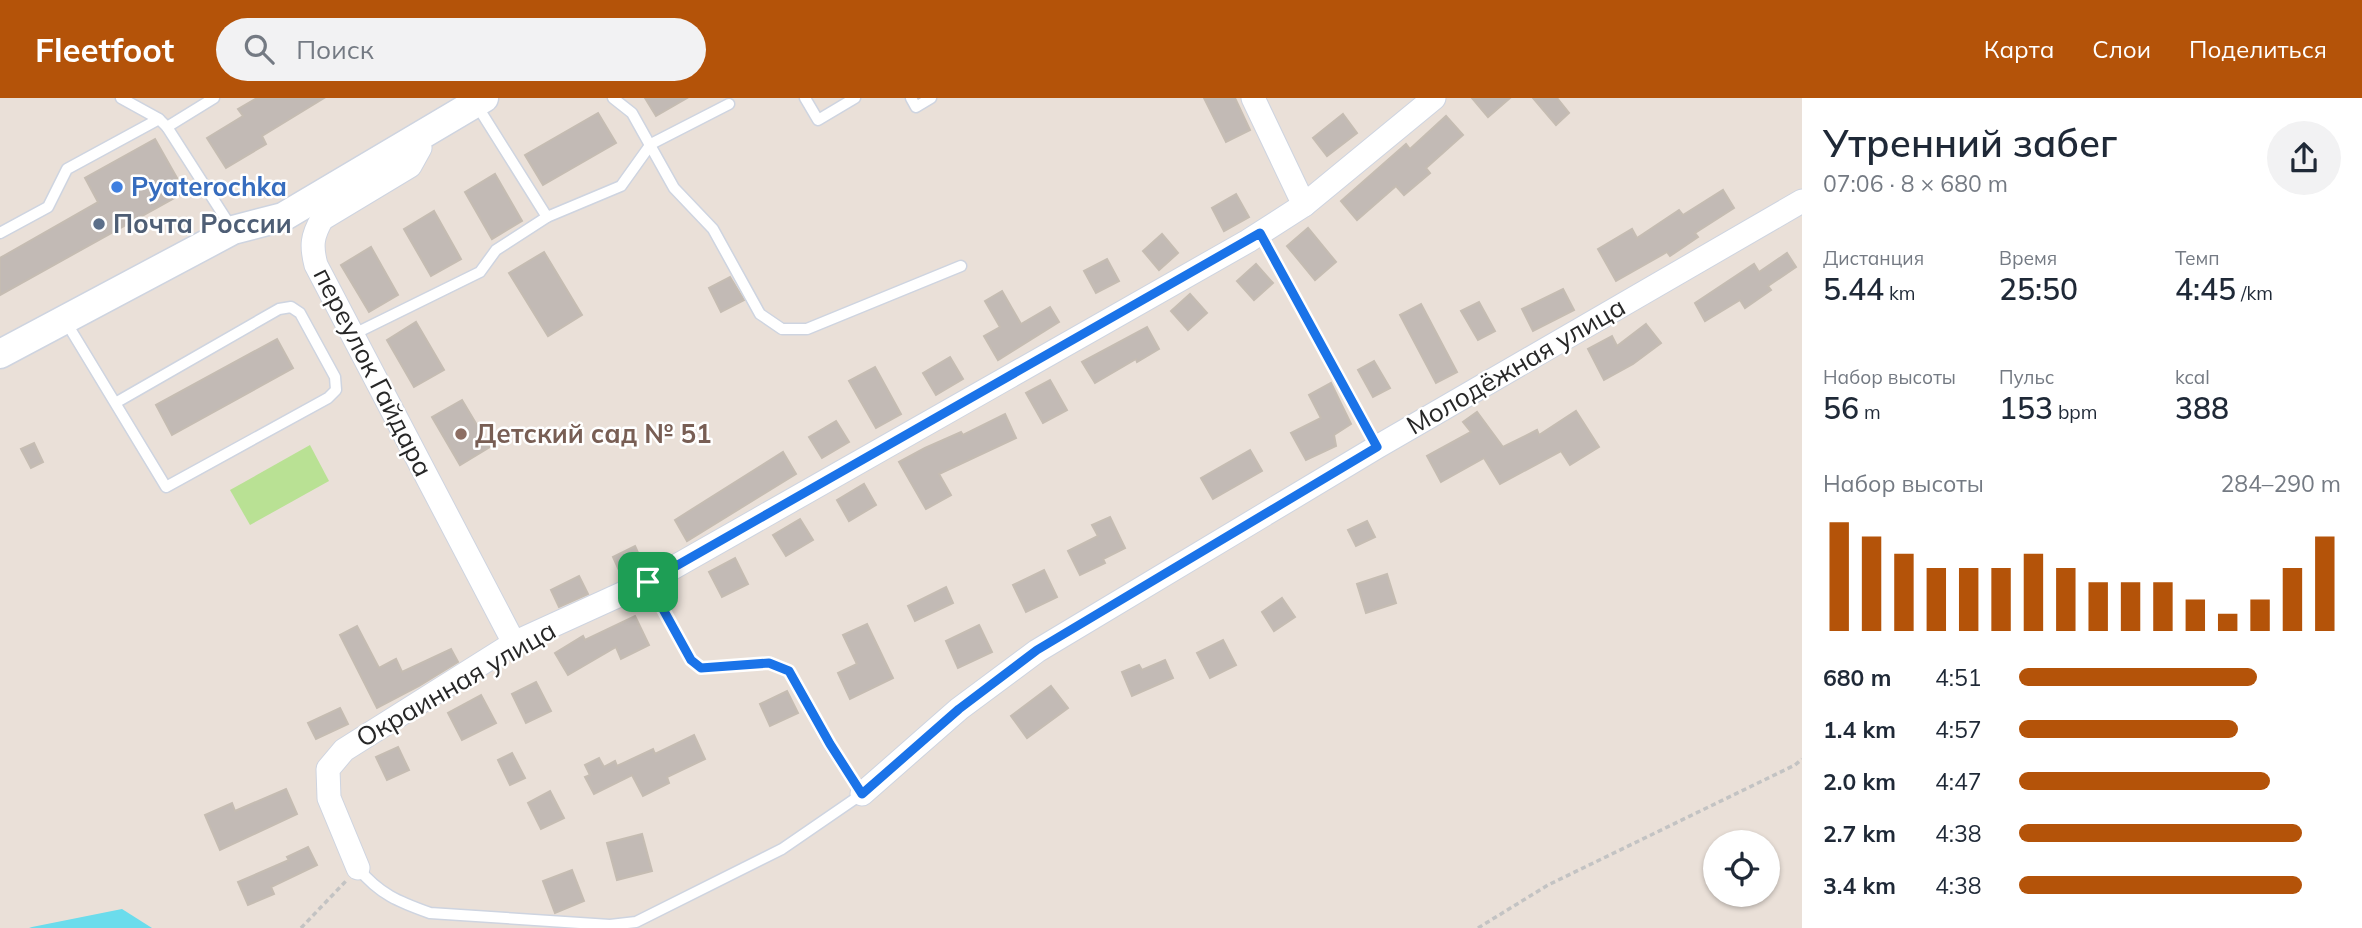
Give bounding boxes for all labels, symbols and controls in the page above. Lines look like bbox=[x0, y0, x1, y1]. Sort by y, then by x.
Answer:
search box bbox=[216, 18, 706, 81]
text: Fleetfoot bbox=[35, 29, 174, 70]
icon: search bbox=[240, 30, 278, 68]
text: Поиск bbox=[296, 33, 374, 66]
text: Карта bbox=[1984, 34, 2054, 64]
text: Слои bbox=[2092, 34, 2151, 64]
text: Поделиться bbox=[2189, 34, 2327, 64]
text: Утренний забег bbox=[1823, 119, 2117, 167]
button: share bbox=[2267, 121, 2341, 195]
text: 07:06 · 8 × 680 m bbox=[1823, 169, 2008, 198]
place label: Pyaterochka bbox=[131, 170, 287, 203]
marker: Pyaterochka bbox=[109, 179, 125, 195]
place label: Почта России bbox=[113, 207, 292, 240]
marker: Почта России bbox=[91, 216, 107, 232]
text: Дистанция bbox=[1823, 246, 1924, 270]
text: Время bbox=[1999, 246, 2057, 270]
text: Темп bbox=[2175, 246, 2220, 270]
street label: переулок Гайдара bbox=[307, 262, 440, 482]
text: 5.44 bbox=[1823, 270, 1884, 308]
text: 25:50 bbox=[1999, 270, 2078, 308]
text: 4:45 bbox=[2175, 270, 2236, 308]
text: km bbox=[1884, 281, 1916, 305]
text: /km bbox=[2236, 281, 2273, 305]
street label: Молодёжная улица bbox=[1401, 290, 1631, 442]
text: Набор высоты bbox=[1823, 365, 1956, 389]
text: Пульс bbox=[1999, 365, 2054, 389]
text: kcal bbox=[2175, 365, 2210, 389]
text: 56 bbox=[1823, 389, 1859, 427]
text: 153 bbox=[1999, 389, 2053, 427]
text: 388 bbox=[2175, 389, 2229, 427]
text: m bbox=[1859, 400, 1881, 424]
text: bpm bbox=[2053, 400, 2097, 424]
place label: Детский сад № 51 bbox=[475, 417, 712, 450]
marker: Детский сад № 51 bbox=[453, 426, 469, 442]
text: Набор высоты bbox=[1823, 469, 1984, 498]
text: 284–290 m bbox=[2220, 469, 2341, 498]
pin bbox=[618, 552, 678, 612]
icon: arrive bbox=[629, 563, 667, 601]
street label: Окраинная улица bbox=[350, 613, 561, 754]
text: 680 m bbox=[1823, 663, 1891, 692]
text: 4:51 bbox=[1935, 663, 1982, 692]
text: 1.4 km bbox=[1823, 715, 1896, 744]
text: 4:57 bbox=[1935, 715, 1982, 744]
text: 2.0 km bbox=[1823, 767, 1896, 796]
text: 4:47 bbox=[1935, 767, 1982, 796]
text: 2.7 km bbox=[1823, 819, 1896, 848]
text: 4:38 bbox=[1935, 819, 1982, 848]
map controls bbox=[1703, 830, 1780, 907]
button: locate bbox=[1703, 830, 1780, 907]
text: 3.4 km bbox=[1823, 871, 1896, 900]
text: 4:38 bbox=[1935, 871, 1982, 900]

